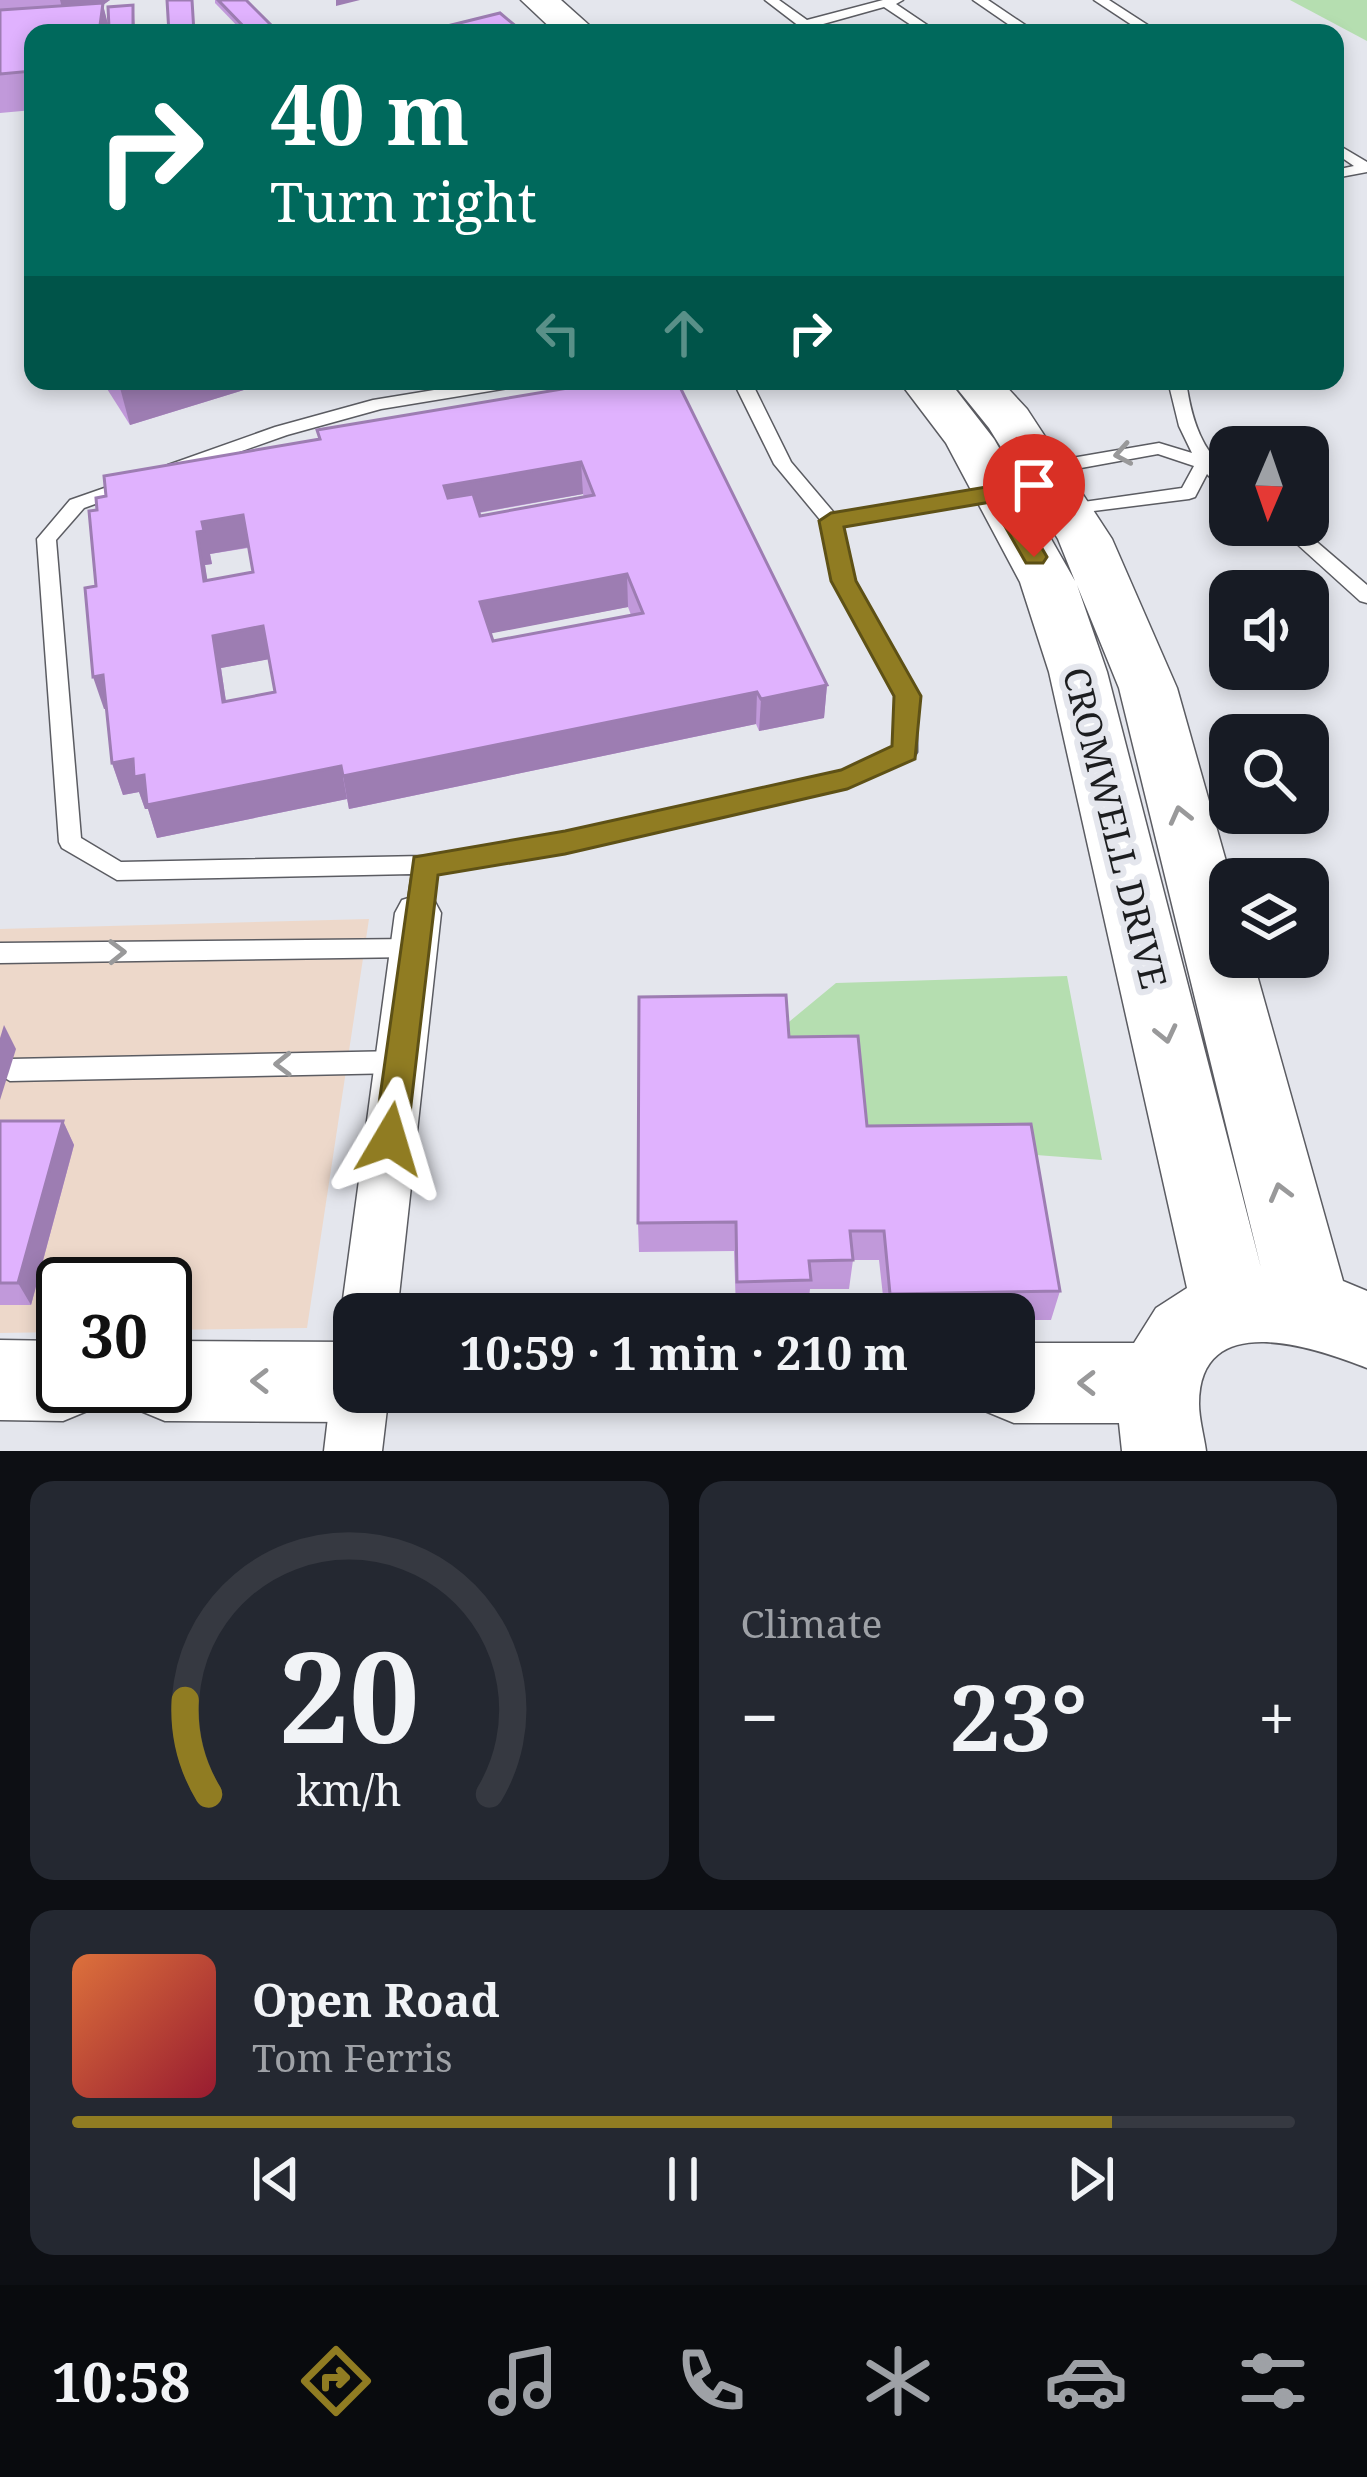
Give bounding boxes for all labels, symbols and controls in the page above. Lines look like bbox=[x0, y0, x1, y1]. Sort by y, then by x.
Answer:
text: 40 m bbox=[270, 55, 470, 170]
icon: right bbox=[72, 72, 228, 228]
text: Turn right bbox=[270, 164, 537, 238]
icon: left bbox=[525, 300, 591, 366]
icon: ahead bbox=[651, 300, 717, 366]
icon: right bbox=[777, 300, 843, 366]
north arrow bbox=[1209, 426, 1329, 546]
map controls bbox=[1209, 426, 1329, 978]
pin bbox=[983, 434, 1085, 557]
one-way arrow bbox=[1113, 441, 1133, 466]
icon: arrive bbox=[1001, 452, 1067, 518]
button: sound bbox=[1209, 570, 1329, 690]
street label: CROMWELL DRIVE bbox=[1052, 662, 1179, 994]
button: search bbox=[1209, 714, 1329, 834]
one-way arrow bbox=[1169, 805, 1194, 826]
button: layers bbox=[1209, 858, 1329, 978]
one-way arrow bbox=[108, 939, 127, 965]
one-way arrow bbox=[1152, 1023, 1177, 1044]
one-way arrow bbox=[273, 1051, 292, 1077]
position arrow bbox=[327, 1076, 453, 1202]
one-way arrow bbox=[1269, 1182, 1294, 1203]
speed limit sign: 30 bbox=[36, 1257, 192, 1413]
text: 10:59 · 1 min · 210 m bbox=[460, 1322, 908, 1383]
one-way arrow bbox=[250, 1368, 268, 1394]
one-way arrow bbox=[1077, 1370, 1095, 1396]
text: Climate bbox=[741, 1596, 882, 1649]
text: 20 bbox=[279, 1610, 420, 1780]
text: 23° bbox=[950, 1655, 1087, 1777]
text: − bbox=[741, 1671, 779, 1761]
text: + bbox=[1258, 1671, 1295, 1761]
text: km/h bbox=[297, 1759, 402, 1818]
text: Open Road bbox=[252, 1969, 500, 2030]
text: Tom Ferris bbox=[252, 2030, 453, 2083]
icon: previous bbox=[243, 2146, 309, 2212]
icon: pause bbox=[650, 2146, 716, 2212]
icon: next bbox=[1058, 2146, 1124, 2212]
icon: directions bbox=[294, 2339, 378, 2423]
icon: music bbox=[481, 2339, 565, 2423]
icon: phone bbox=[669, 2339, 753, 2423]
icon: climate bbox=[856, 2339, 940, 2423]
icon: car bbox=[1044, 2339, 1128, 2423]
icon: filters bbox=[1231, 2339, 1315, 2423]
text: 10:58 bbox=[52, 2344, 190, 2418]

